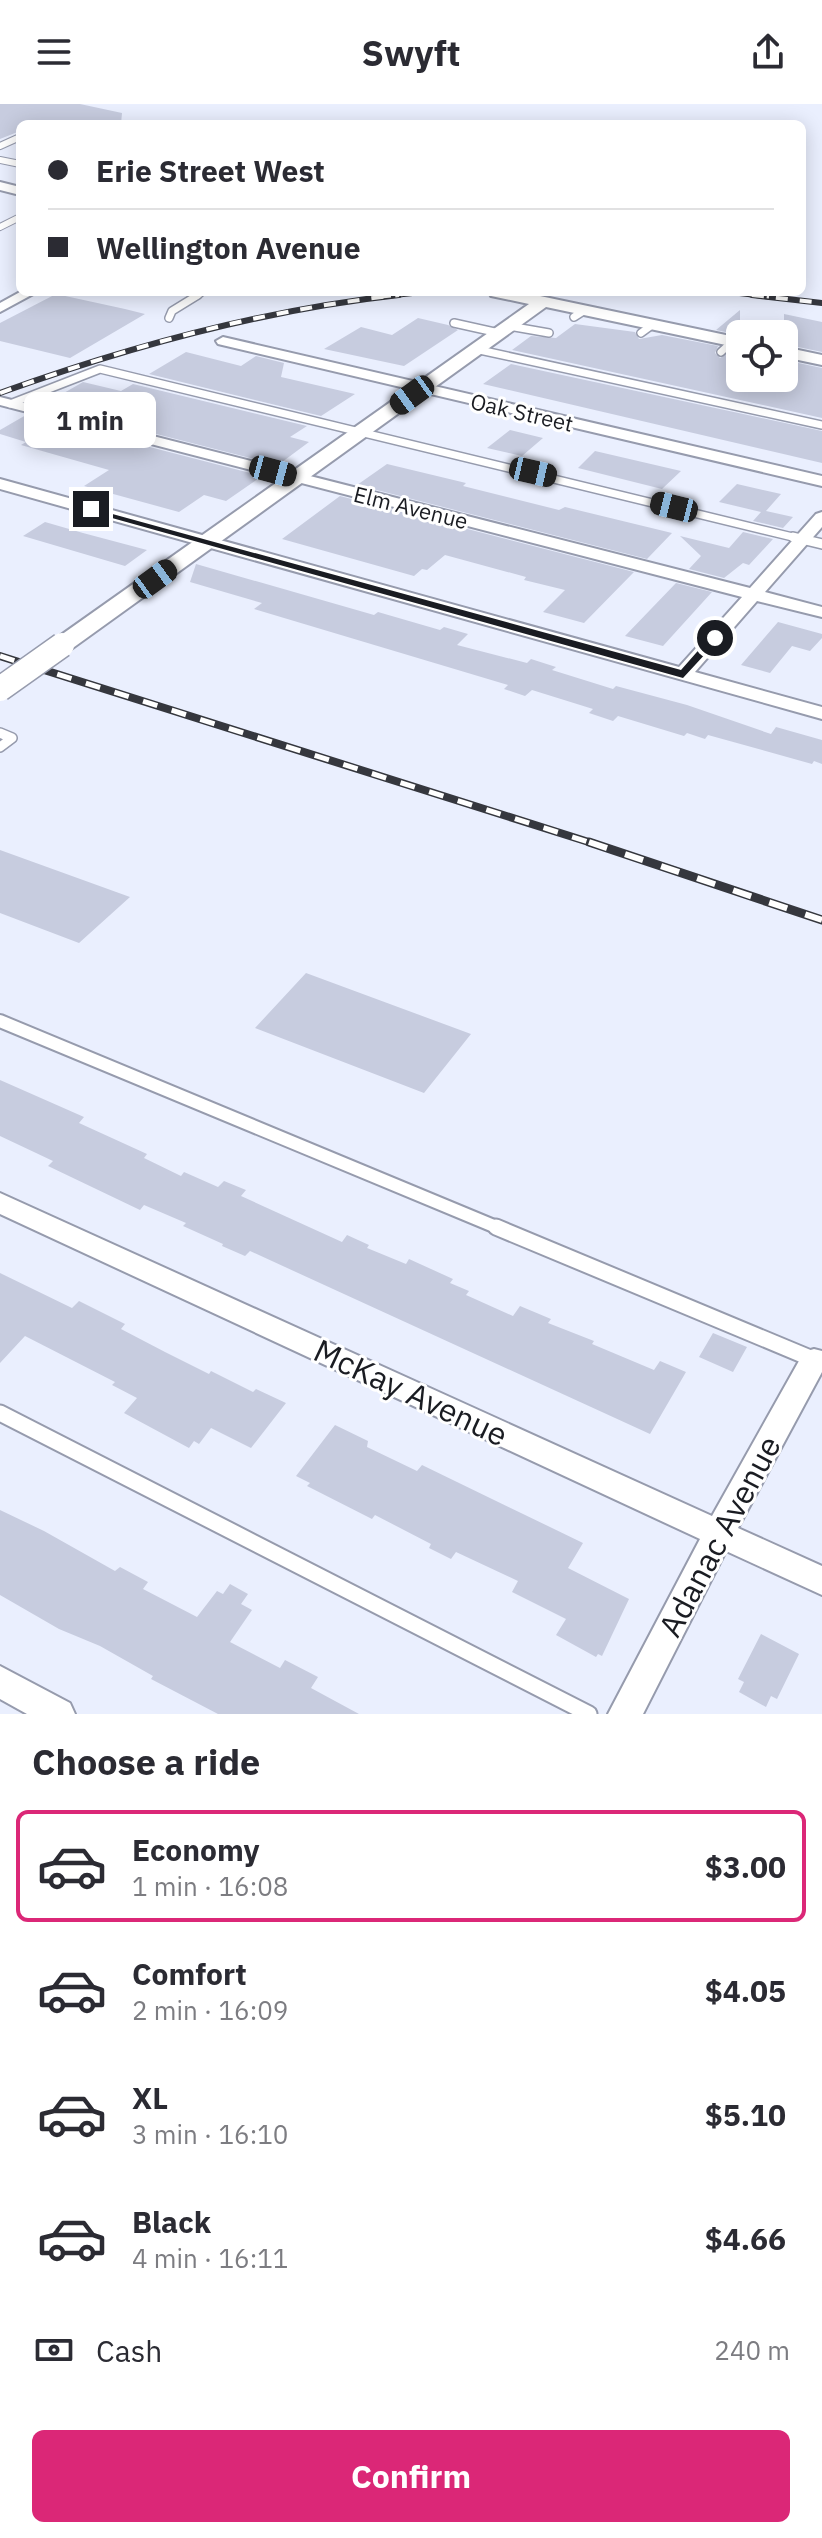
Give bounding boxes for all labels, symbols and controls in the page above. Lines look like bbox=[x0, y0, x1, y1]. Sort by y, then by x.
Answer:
text: Swyft bbox=[361, 29, 461, 76]
icon: menu bbox=[32, 30, 76, 74]
icon: share bbox=[746, 30, 790, 74]
text: Erie Street West bbox=[96, 151, 325, 190]
text: Wellington Avenue bbox=[96, 228, 361, 267]
map controls bbox=[726, 320, 798, 392]
button: locate bbox=[726, 320, 798, 392]
car bbox=[386, 371, 438, 419]
street label: Oak Street bbox=[468, 386, 576, 438]
callout: 1 min bbox=[25, 393, 157, 449]
text: 1 min bbox=[56, 403, 124, 437]
car bbox=[247, 453, 299, 489]
car bbox=[507, 455, 559, 489]
street label: Elm Avenue bbox=[351, 479, 471, 535]
car bbox=[648, 490, 700, 524]
route end bbox=[73, 491, 109, 527]
car bbox=[129, 555, 181, 603]
route start bbox=[697, 620, 733, 656]
street label: McKay Avenue bbox=[307, 1329, 515, 1455]
street label: Adanac Avenue bbox=[648, 1428, 790, 1644]
text: Choose a ride bbox=[32, 1738, 260, 1785]
icon: car bbox=[36, 1830, 108, 1902]
text: Economy bbox=[132, 1830, 260, 1869]
text: $3.00 bbox=[705, 1847, 786, 1886]
text: 1 min · 16:08 bbox=[132, 1869, 288, 1903]
icon: car bbox=[36, 1954, 108, 2026]
text: Comfort bbox=[132, 1954, 247, 1993]
text: $4.05 bbox=[705, 1971, 786, 2010]
text: 2 min · 16:09 bbox=[132, 1993, 288, 2027]
icon: car bbox=[36, 2078, 108, 2150]
text: XL bbox=[132, 2078, 168, 2117]
text: $5.10 bbox=[705, 2095, 786, 2134]
text: 3 min · 16:10 bbox=[132, 2117, 288, 2151]
icon: car bbox=[36, 2202, 108, 2274]
text: Black bbox=[132, 2202, 211, 2241]
text: $4.66 bbox=[705, 2219, 786, 2258]
text: 4 min · 16:11 bbox=[132, 2241, 288, 2275]
icon: cash bbox=[32, 2328, 76, 2372]
text: Cash bbox=[96, 2331, 162, 2370]
text: 240 m bbox=[714, 2333, 790, 2367]
button: Confirm bbox=[32, 2430, 790, 2522]

